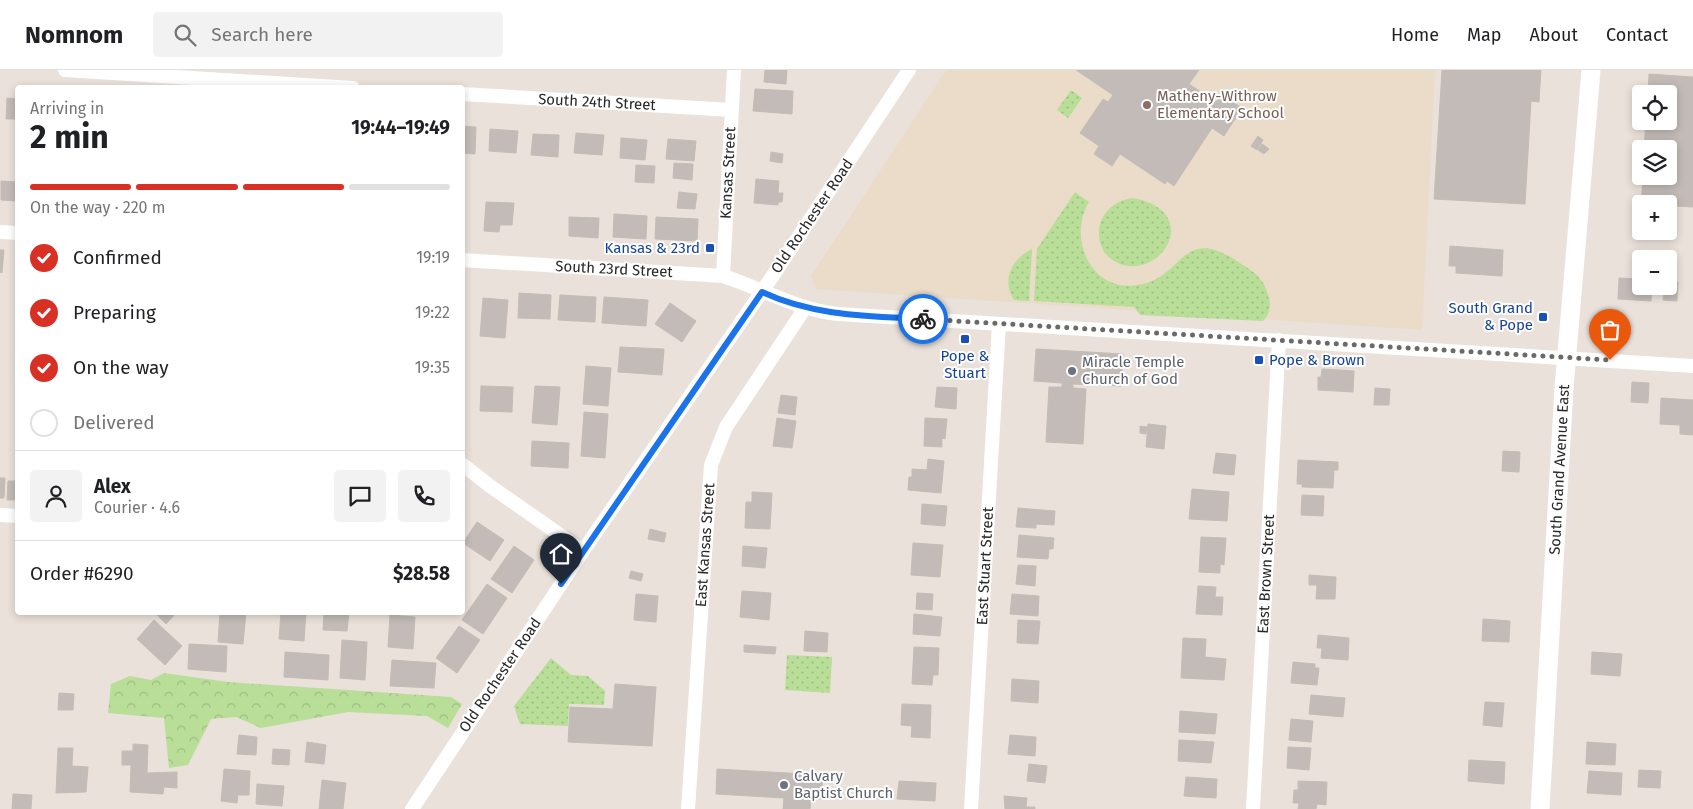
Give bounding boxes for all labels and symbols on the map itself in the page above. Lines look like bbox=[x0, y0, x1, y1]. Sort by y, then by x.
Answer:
place label: Matheny-Withrow Elementary School bbox=[1157, 87, 1285, 122]
street label: South 24th Street bbox=[538, 90, 657, 114]
marker: Matheny-Withrow Elementary School bbox=[1141, 99, 1153, 111]
street label: Kansas Street bbox=[717, 126, 739, 220]
street label: Old Rochester Road bbox=[767, 155, 857, 277]
place label: Kansas & 23rd bbox=[604, 239, 700, 257]
marker: Kansas & 23rd bbox=[704, 242, 716, 254]
street label: South 23rd Street bbox=[555, 257, 674, 281]
courier bbox=[898, 294, 948, 344]
place label: South Grand & Pope bbox=[1449, 299, 1533, 334]
pin bbox=[1589, 309, 1631, 360]
marker: South Grand & Pope bbox=[1537, 311, 1549, 323]
marker: Pope & Stuart bbox=[959, 333, 971, 345]
place label: Pope & Stuart bbox=[940, 347, 990, 382]
place label: Pope & Brown bbox=[1269, 351, 1365, 369]
place label: Miracle Temple Church of God bbox=[1082, 353, 1184, 388]
marker: Pope & Brown bbox=[1253, 354, 1265, 366]
marker: Miracle Temple Church of God bbox=[1066, 365, 1078, 377]
street label: South Grand Avenue East bbox=[1546, 383, 1573, 555]
street label: East Kansas Street bbox=[692, 482, 718, 608]
street label: East Stuart Street bbox=[973, 506, 997, 626]
street label: East Brown Street bbox=[1254, 513, 1278, 634]
pin bbox=[540, 533, 582, 584]
street label: Old Rochester Road bbox=[455, 614, 545, 736]
place label: Calvary Baptist Church bbox=[794, 767, 893, 802]
marker: Calvary Baptist Church bbox=[778, 779, 790, 791]

